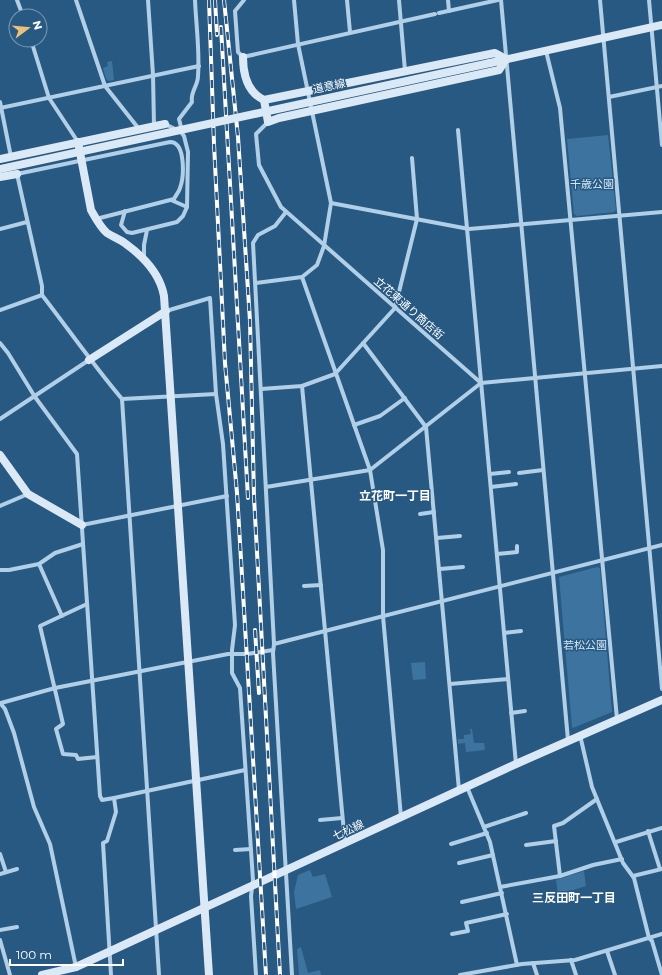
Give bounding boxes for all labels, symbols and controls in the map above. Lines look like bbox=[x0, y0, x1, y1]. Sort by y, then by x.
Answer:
north arrow bbox=[8, 8, 48, 48]
text: N bbox=[30, 19, 46, 31]
street label: 道意線 bbox=[311, 76, 347, 96]
park label: 千歳公園 bbox=[570, 177, 614, 191]
street label: 立花東通り商店街 bbox=[371, 274, 447, 342]
district label: 立花町一丁目 bbox=[359, 488, 431, 503]
park label: 若松公園 bbox=[563, 638, 607, 652]
street label: 七松線 bbox=[330, 817, 366, 843]
district label: 三反田町一丁目 bbox=[532, 890, 616, 905]
scale bar bbox=[10, 941, 123, 967]
text: 100 m bbox=[16, 947, 52, 962]

